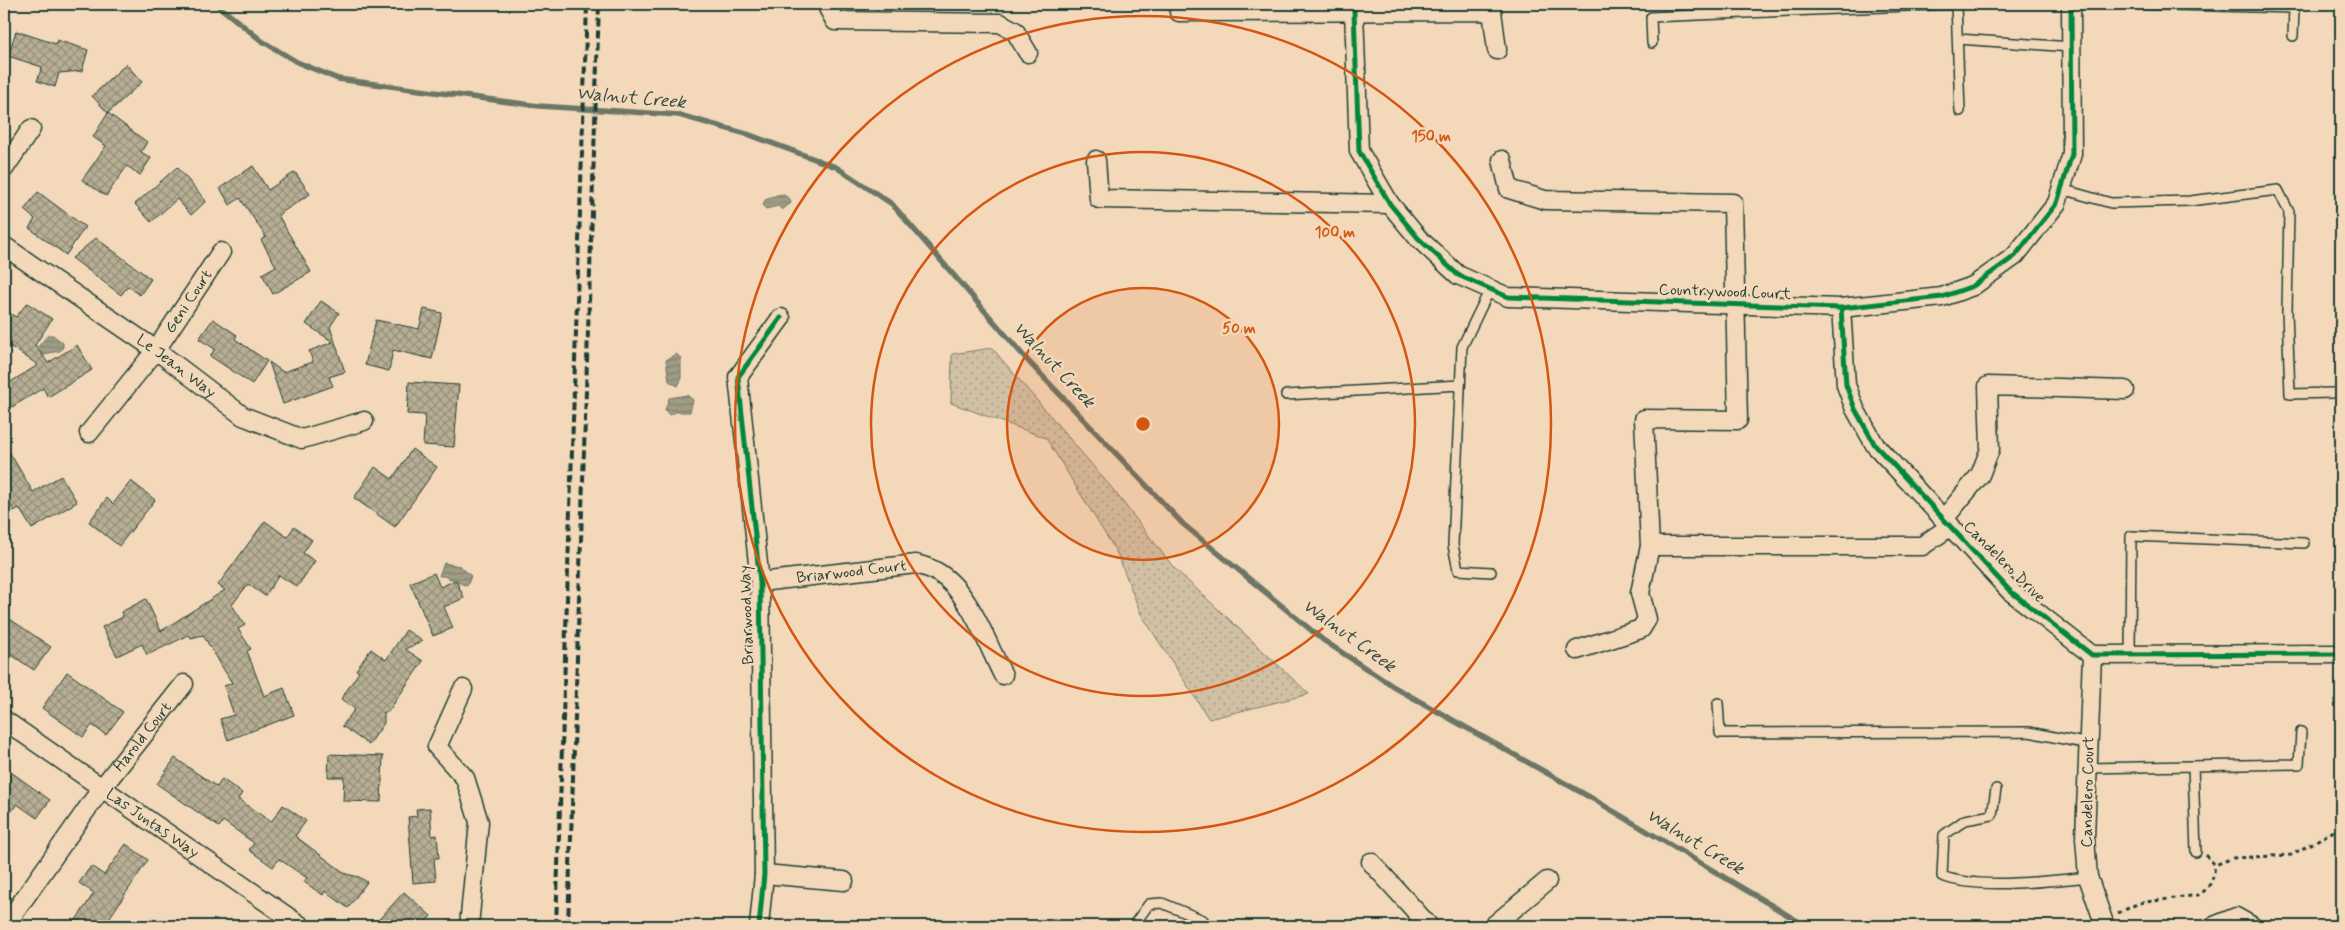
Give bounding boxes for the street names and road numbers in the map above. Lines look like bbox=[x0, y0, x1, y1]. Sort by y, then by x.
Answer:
street label: Geni Court bbox=[160, 265, 217, 337]
street label: Countrywood Court bbox=[1658, 279, 1792, 305]
street label: Le Jean Way bbox=[132, 329, 221, 403]
street label: Candelero Drive bbox=[1958, 516, 2050, 608]
street label: Briarwood Court bbox=[795, 555, 908, 588]
street label: Briarwood Way bbox=[735, 565, 759, 665]
street label: Harold Court bbox=[108, 698, 176, 776]
street label: Candelero Court bbox=[2077, 736, 2099, 848]
street label: Las Juntas Way bbox=[102, 783, 204, 863]

